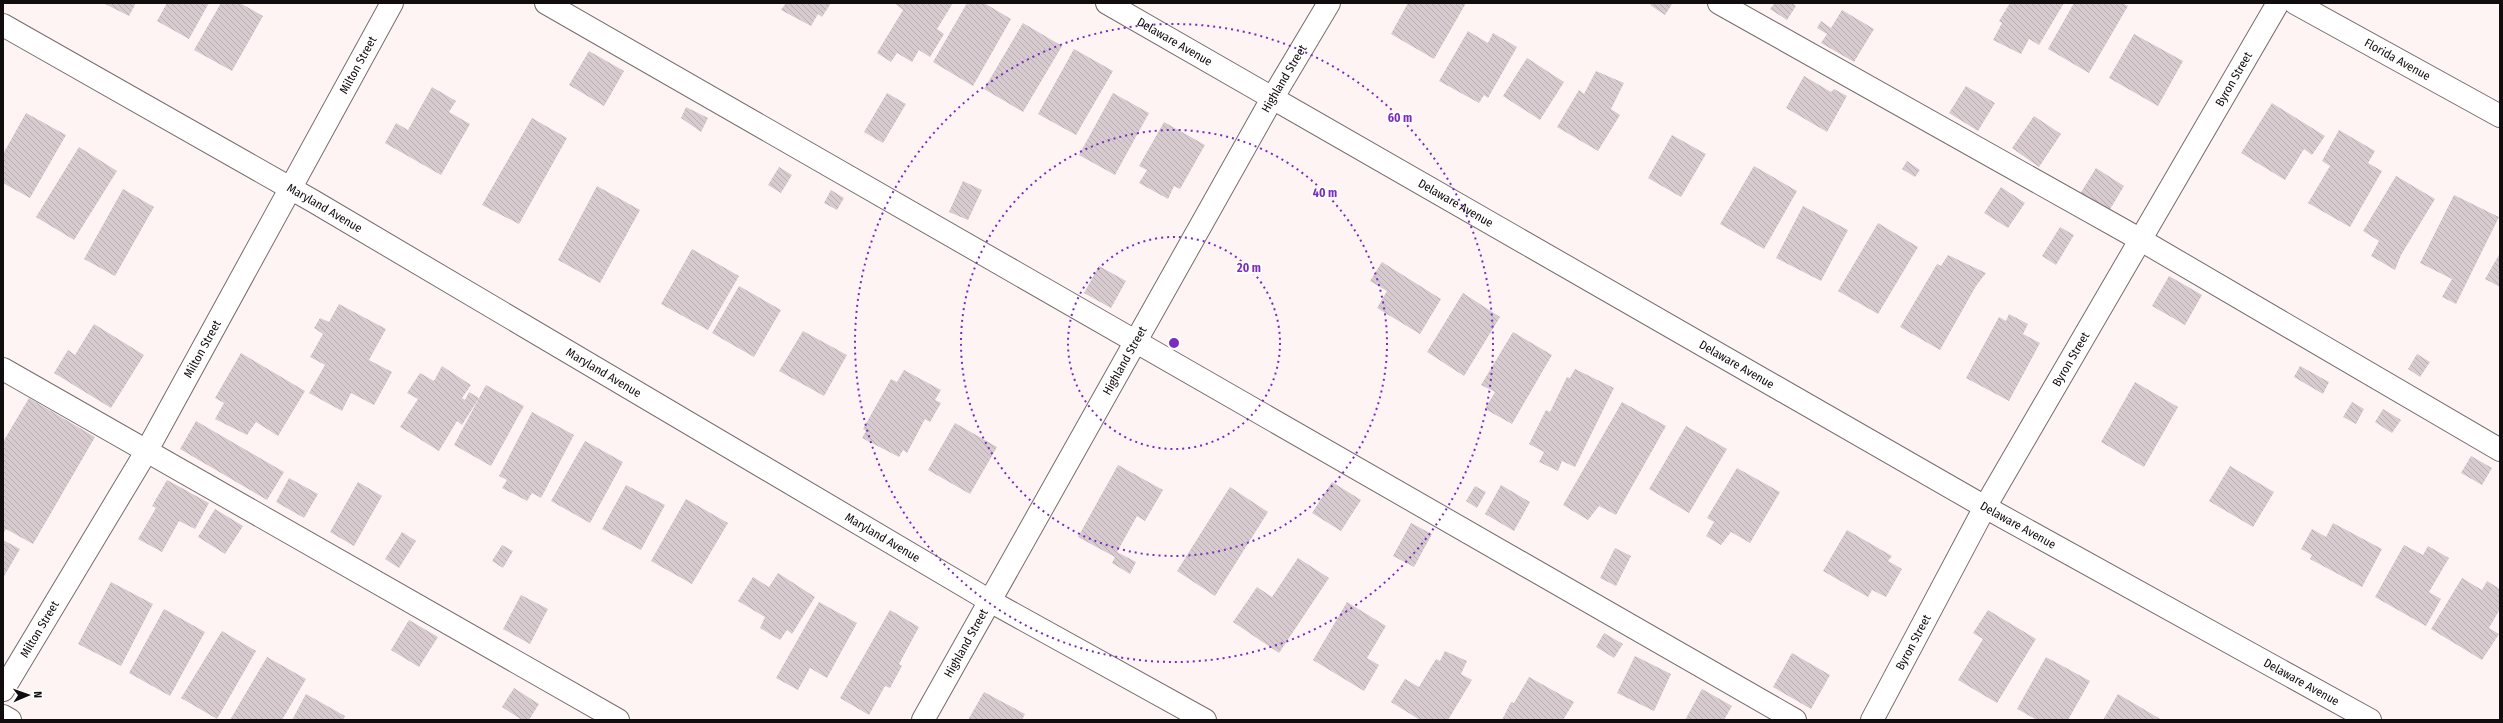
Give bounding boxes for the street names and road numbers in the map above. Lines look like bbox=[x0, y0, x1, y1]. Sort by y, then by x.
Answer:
street label: Delaware Avenue bbox=[1135, 15, 1215, 69]
street label: Milton Street bbox=[337, 34, 379, 96]
street label: Florida Avenue bbox=[2362, 36, 2433, 83]
street label: Highland Street bbox=[1259, 42, 1310, 115]
street label: Byron Street bbox=[2212, 49, 2255, 109]
street label: Delaware Avenue bbox=[1416, 176, 1496, 230]
street label: Maryland Avenue bbox=[284, 181, 365, 235]
street label: Milton Street bbox=[181, 318, 224, 380]
street label: Highland Street bbox=[1100, 324, 1150, 398]
street label: Byron Street bbox=[2050, 329, 2092, 389]
street label: Delaware Avenue bbox=[1697, 337, 1777, 391]
street label: Maryland Avenue bbox=[564, 345, 644, 400]
street label: Delaware Avenue bbox=[1978, 499, 2058, 552]
street label: Maryland Avenue bbox=[843, 510, 923, 565]
street label: Milton Street bbox=[17, 598, 62, 660]
street label: Highland Street bbox=[941, 606, 991, 680]
street label: Byron Street bbox=[1893, 612, 1934, 672]
street label: Delaware Avenue bbox=[2261, 656, 2342, 709]

